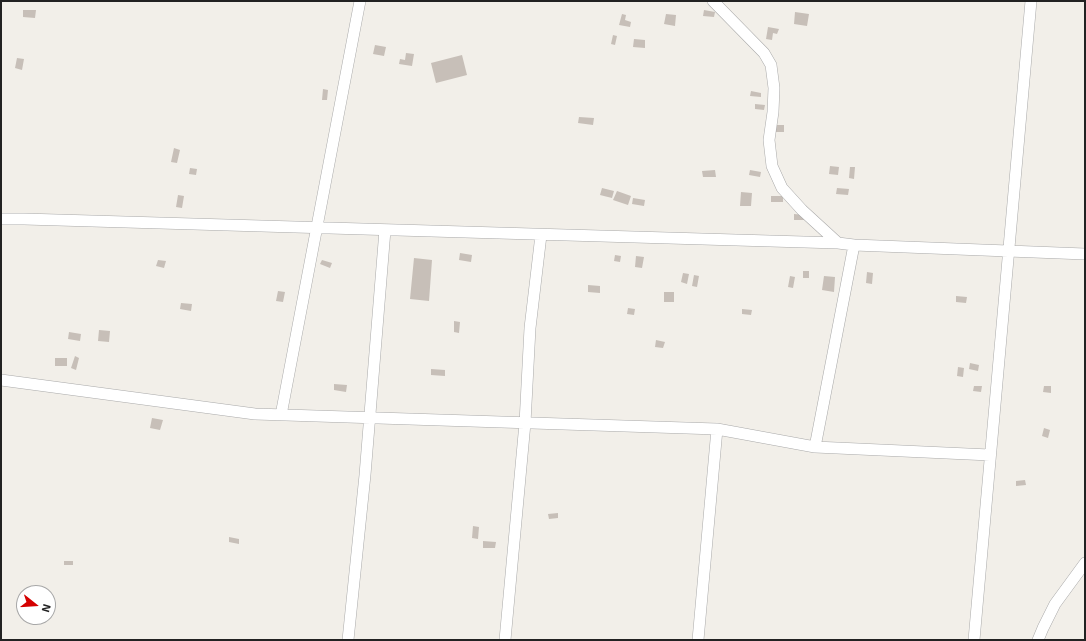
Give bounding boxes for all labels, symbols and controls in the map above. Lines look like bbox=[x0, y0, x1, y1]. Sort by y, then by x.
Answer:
north arrow bbox=[16, 585, 56, 625]
text: N bbox=[40, 603, 54, 614]

